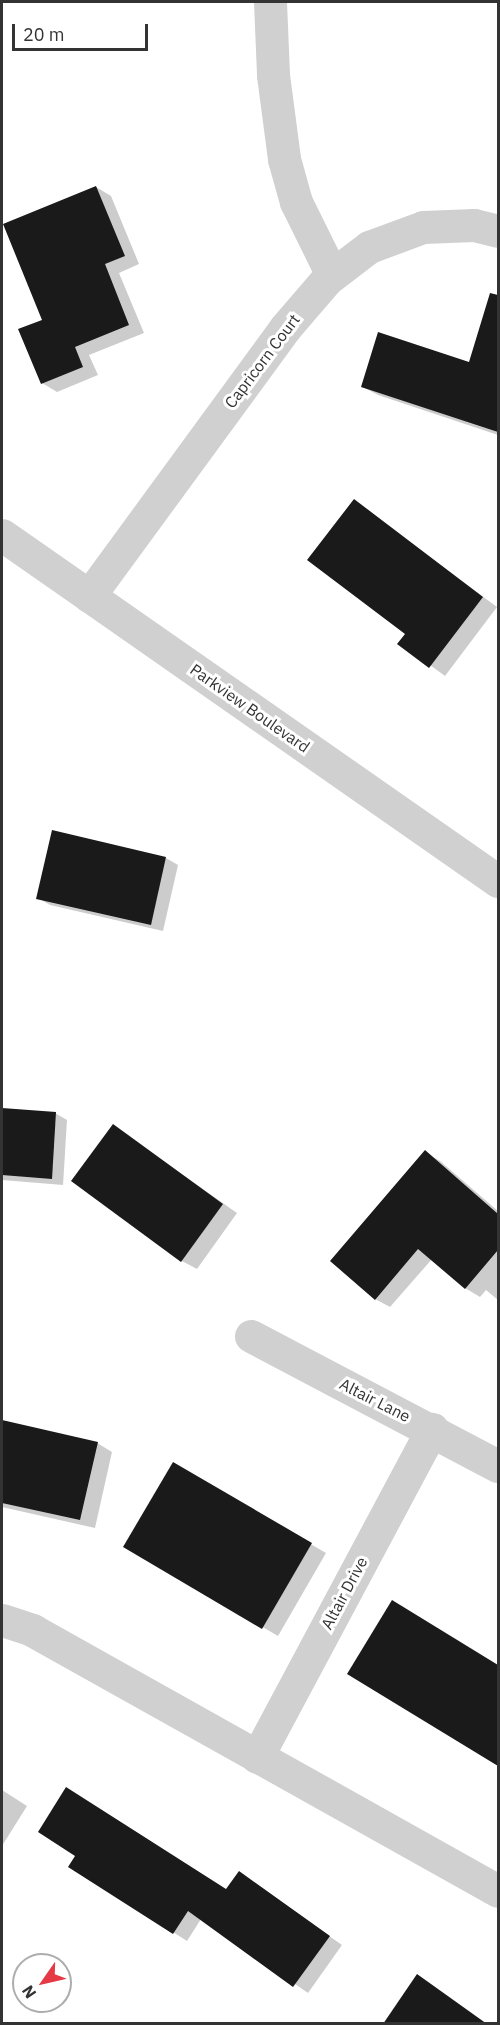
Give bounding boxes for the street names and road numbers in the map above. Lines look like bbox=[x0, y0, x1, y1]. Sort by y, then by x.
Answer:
street label: Capricorn Court bbox=[220, 310, 304, 412]
street label: Parkview Boulevard bbox=[186, 660, 314, 756]
street label: Altair Lane bbox=[336, 1374, 414, 1426]
street label: Altair Drive bbox=[317, 1553, 371, 1633]

